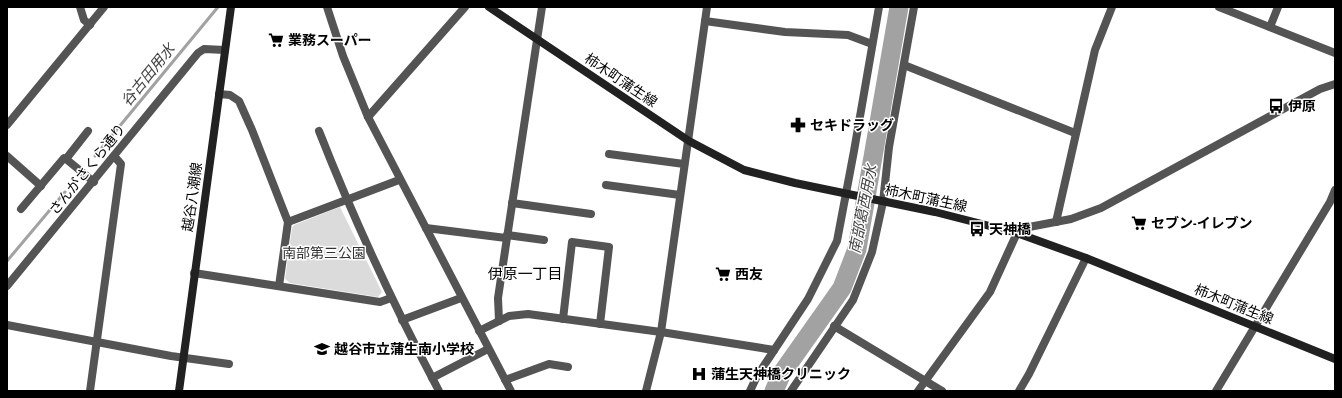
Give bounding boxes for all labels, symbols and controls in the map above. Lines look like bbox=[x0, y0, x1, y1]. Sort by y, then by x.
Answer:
supermarket icon: 業務スーパー bbox=[267, 31, 285, 49]
place label: 業務スーパー bbox=[288, 32, 372, 48]
water label: 谷古田用水 bbox=[117, 39, 179, 109]
street label: 柿木町蒲生線 bbox=[582, 50, 660, 110]
bus stop icon: 伊原 bbox=[1267, 97, 1285, 115]
place label: 伊原 bbox=[1288, 98, 1316, 114]
pharmacy icon: セキドラッグ bbox=[789, 116, 807, 134]
place label: セキドラッグ bbox=[810, 117, 894, 133]
street label: さんがさくら通り bbox=[46, 120, 128, 218]
street label: 越谷八潮線 bbox=[179, 161, 205, 233]
water label: 南部葛西用水 bbox=[846, 161, 880, 255]
street label: 柿木町蒲生線 bbox=[883, 181, 969, 215]
supermarket icon: セブン-イレブン bbox=[1130, 214, 1148, 232]
place label: セブン-イレブン bbox=[1151, 215, 1253, 231]
bus stop icon: 天神橋 bbox=[968, 220, 986, 238]
place label: 天神橋 bbox=[989, 221, 1031, 237]
park label: 南部第三公園 bbox=[282, 245, 366, 261]
district label: 伊原一丁目 bbox=[487, 265, 563, 282]
supermarket icon: 西友 bbox=[714, 265, 732, 283]
place label: 西友 bbox=[735, 266, 763, 282]
street label: 柿木町蒲生線 bbox=[1192, 281, 1276, 327]
school or university icon: 越谷市立蒲生南小学校 bbox=[313, 340, 331, 358]
place label: 越谷市立蒲生南小学校 bbox=[334, 341, 474, 357]
hospital icon: 蒲生天神橋クリニック bbox=[690, 365, 708, 383]
place label: 蒲生天神橋クリニック bbox=[711, 366, 851, 382]

